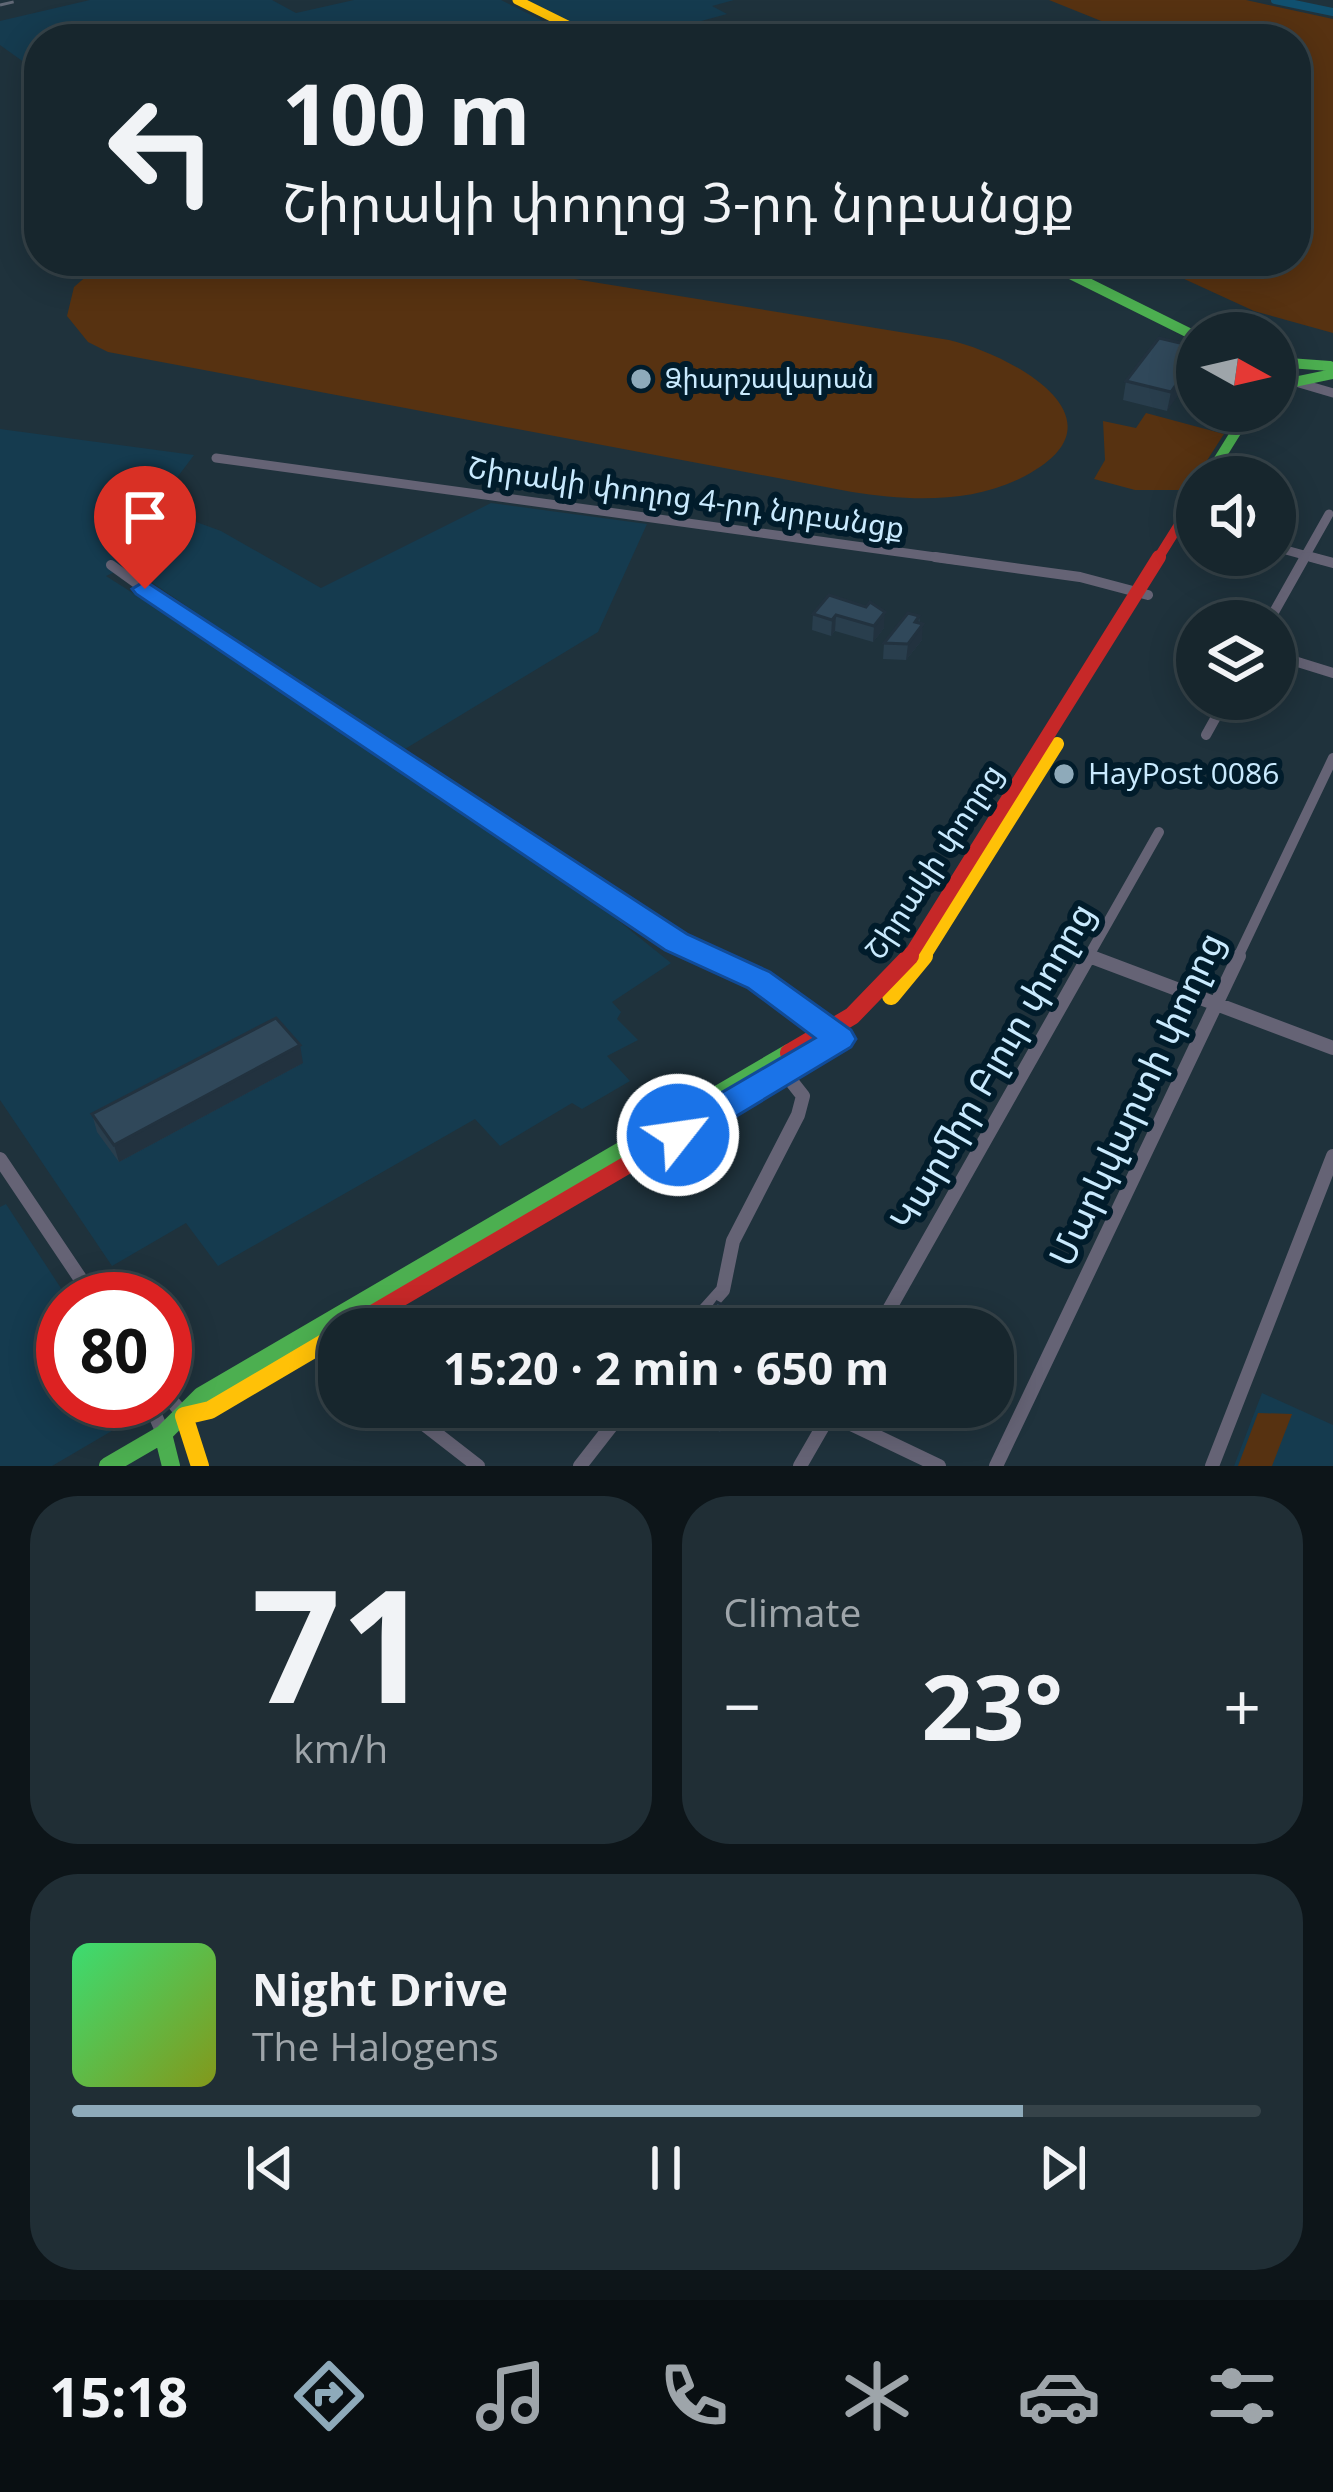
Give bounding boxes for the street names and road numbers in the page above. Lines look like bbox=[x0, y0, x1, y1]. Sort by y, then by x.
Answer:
street label: Շիրակի փողոց 4-րդ նրբանցք bbox=[465, 446, 907, 547]
street label: Շիրակի փողոց bbox=[854, 755, 1011, 967]
street label: Կարմիր Բլուր փողոց bbox=[878, 893, 1105, 1238]
street label: Մարկվարտի փողոց bbox=[1037, 924, 1234, 1274]

